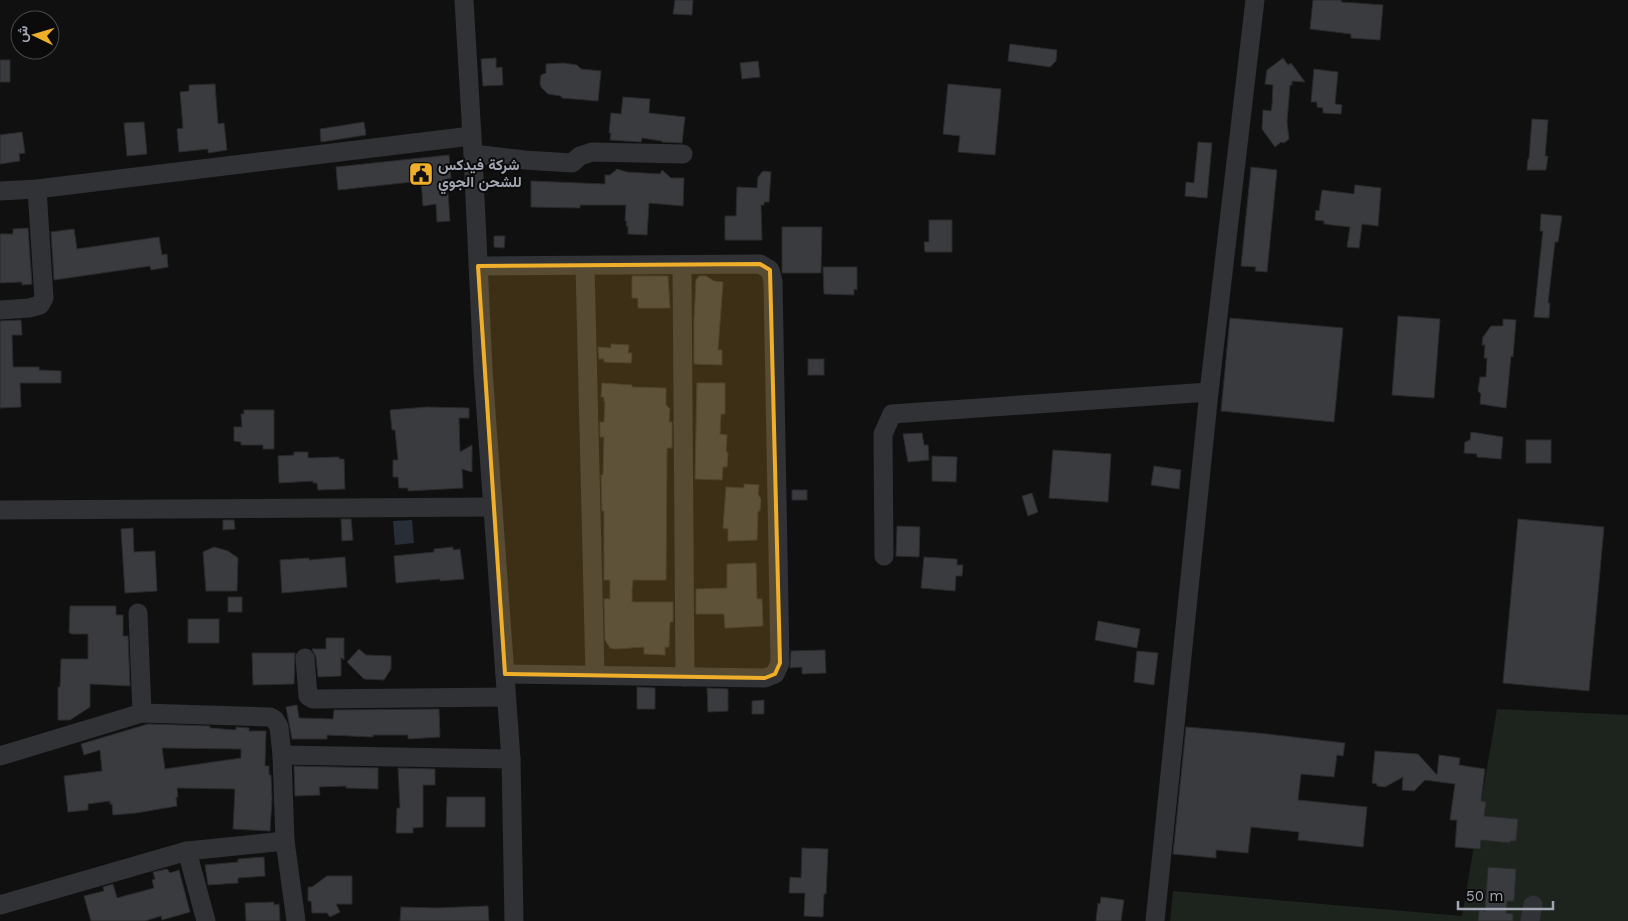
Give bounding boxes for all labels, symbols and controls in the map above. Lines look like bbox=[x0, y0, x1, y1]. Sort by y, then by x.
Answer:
north arrow bbox=[10, 10, 60, 60]
text: ش bbox=[13, 25, 32, 43]
place label: شركة فيدكس للشحن الجوي bbox=[438, 156, 522, 195]
public building icon: شركة فيدكس للشحن الجوي bbox=[408, 161, 434, 187]
scale bar bbox=[1458, 878, 1553, 910]
text: 50 m bbox=[1466, 887, 1503, 905]

